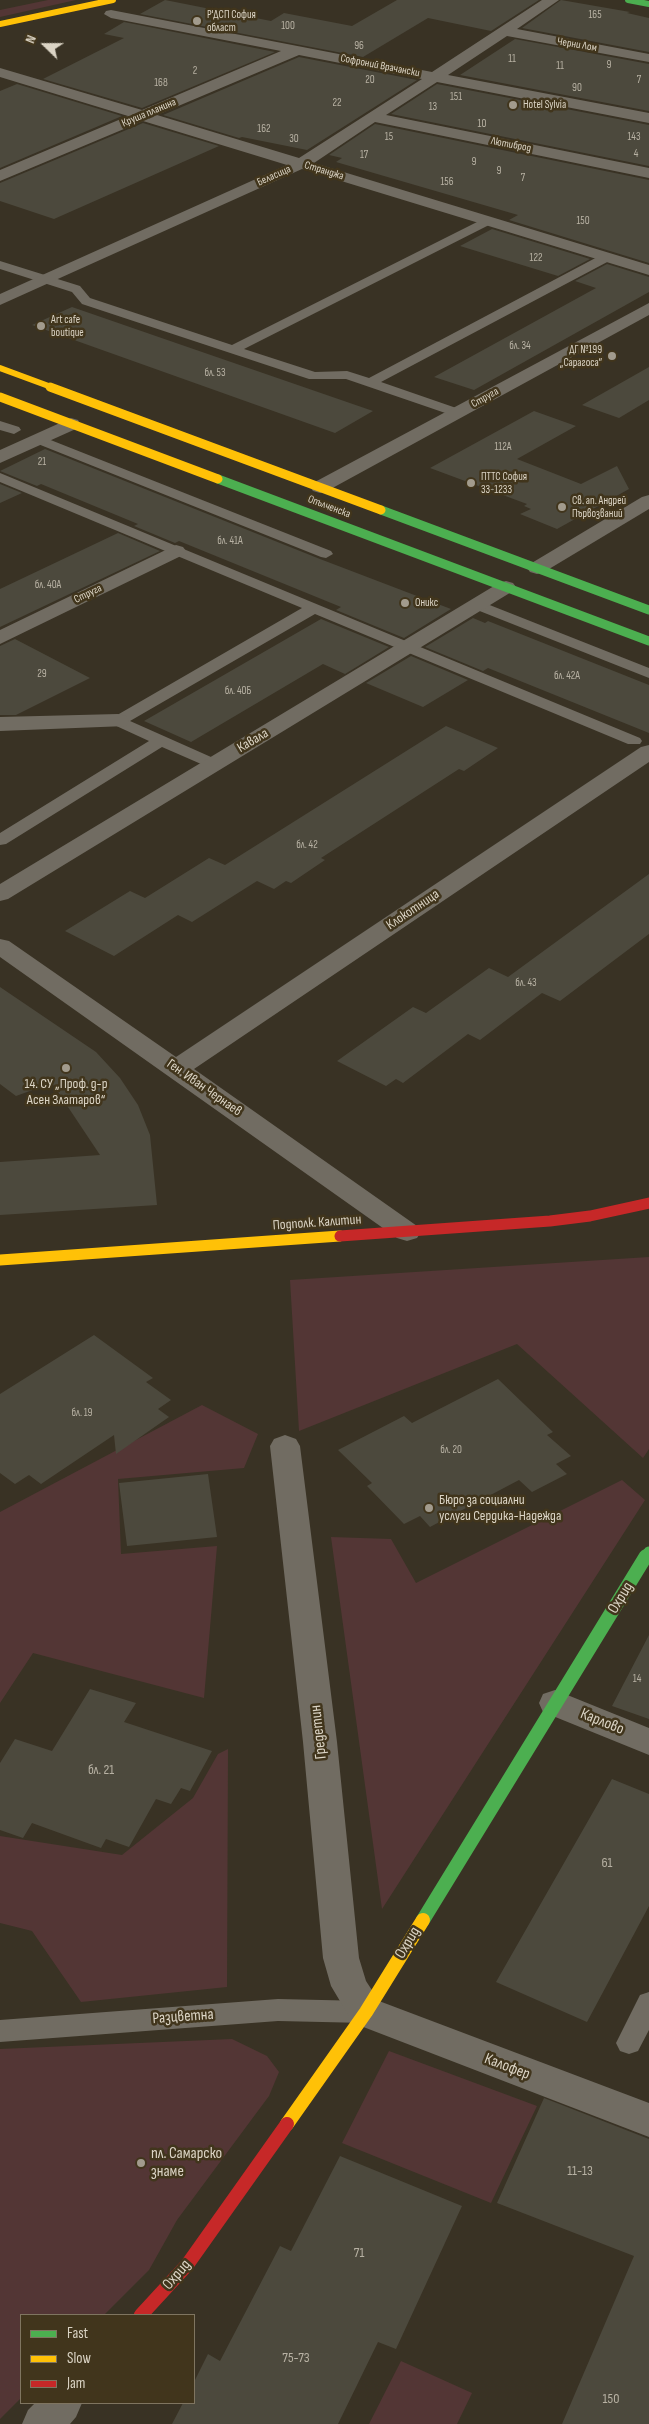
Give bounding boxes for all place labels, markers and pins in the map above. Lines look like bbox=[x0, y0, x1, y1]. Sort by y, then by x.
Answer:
place label: Р'ДСП София област bbox=[207, 8, 256, 34]
marker: Р'ДСП София област bbox=[191, 15, 203, 27]
place label: Hotel Sylvia bbox=[523, 98, 566, 112]
marker: Hotel Sylvia bbox=[507, 99, 519, 111]
place label: Art cafe boutique bbox=[51, 313, 84, 339]
marker: Art cafe boutique bbox=[35, 320, 47, 332]
place label: ДГ №199 „Сарагоса“ bbox=[560, 343, 602, 369]
marker: ДГ №199 „Сарагоса“ bbox=[606, 350, 618, 362]
place label: ПТТС София 33-1233 bbox=[481, 470, 527, 496]
marker: ПТТС София 33-1233 bbox=[465, 477, 477, 489]
place label: Св. ап. Андрей Първозваний bbox=[572, 494, 626, 520]
marker: Св. ап. Андрей Първозваний bbox=[556, 501, 568, 513]
place label: Оникс bbox=[415, 596, 438, 610]
marker: Оникс bbox=[399, 597, 411, 609]
marker: 14. СУ „Проф. д-р Асен Златаров“ bbox=[60, 1062, 72, 1074]
place label: 14. СУ „Проф. д-р Асен Златаров“ bbox=[25, 1076, 107, 1108]
place label: Бюро за социални услуги Сердика-Надежда bbox=[439, 1492, 561, 1524]
marker: Бюро за социални услуги Сердика-Надежда bbox=[423, 1502, 435, 1514]
place label: пл. Самарско знаме bbox=[151, 2144, 222, 2182]
marker: пл. Самарско знаме bbox=[135, 2157, 147, 2169]

